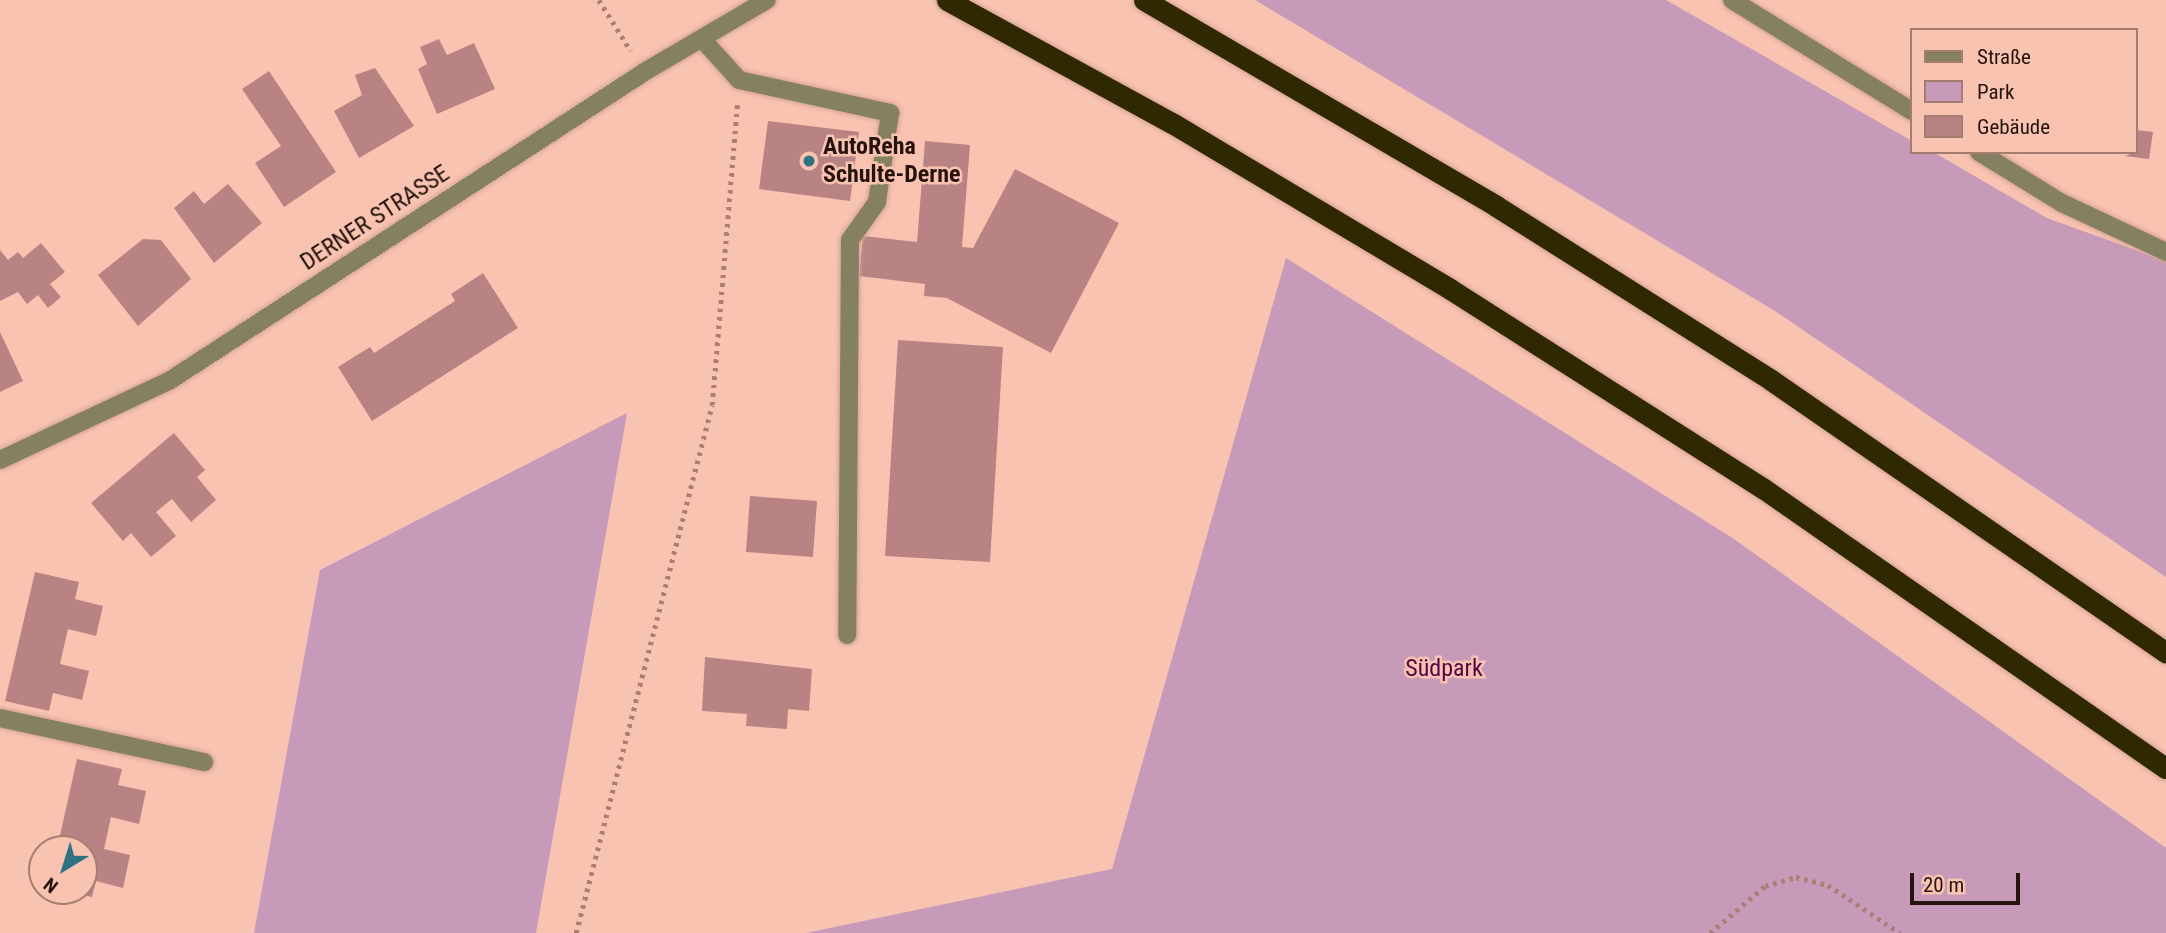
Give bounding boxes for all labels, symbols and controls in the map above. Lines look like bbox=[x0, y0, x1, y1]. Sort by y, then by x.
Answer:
legend bbox=[1910, 28, 2138, 154]
text: Straße bbox=[1977, 45, 2031, 69]
text: Park bbox=[1977, 80, 2014, 104]
text: Gebäude bbox=[1977, 115, 2050, 139]
place label: AutoReha Schulte-Derne bbox=[823, 133, 960, 189]
marker: AutoReha Schulte-Derne bbox=[801, 153, 817, 169]
street label: DERNER STRASSE bbox=[295, 159, 455, 277]
park label: Südpark bbox=[1405, 655, 1483, 683]
north arrow bbox=[28, 835, 98, 905]
scale bar bbox=[1914, 860, 2024, 904]
text: N bbox=[39, 873, 63, 898]
text: 20 m bbox=[1923, 873, 1964, 897]

